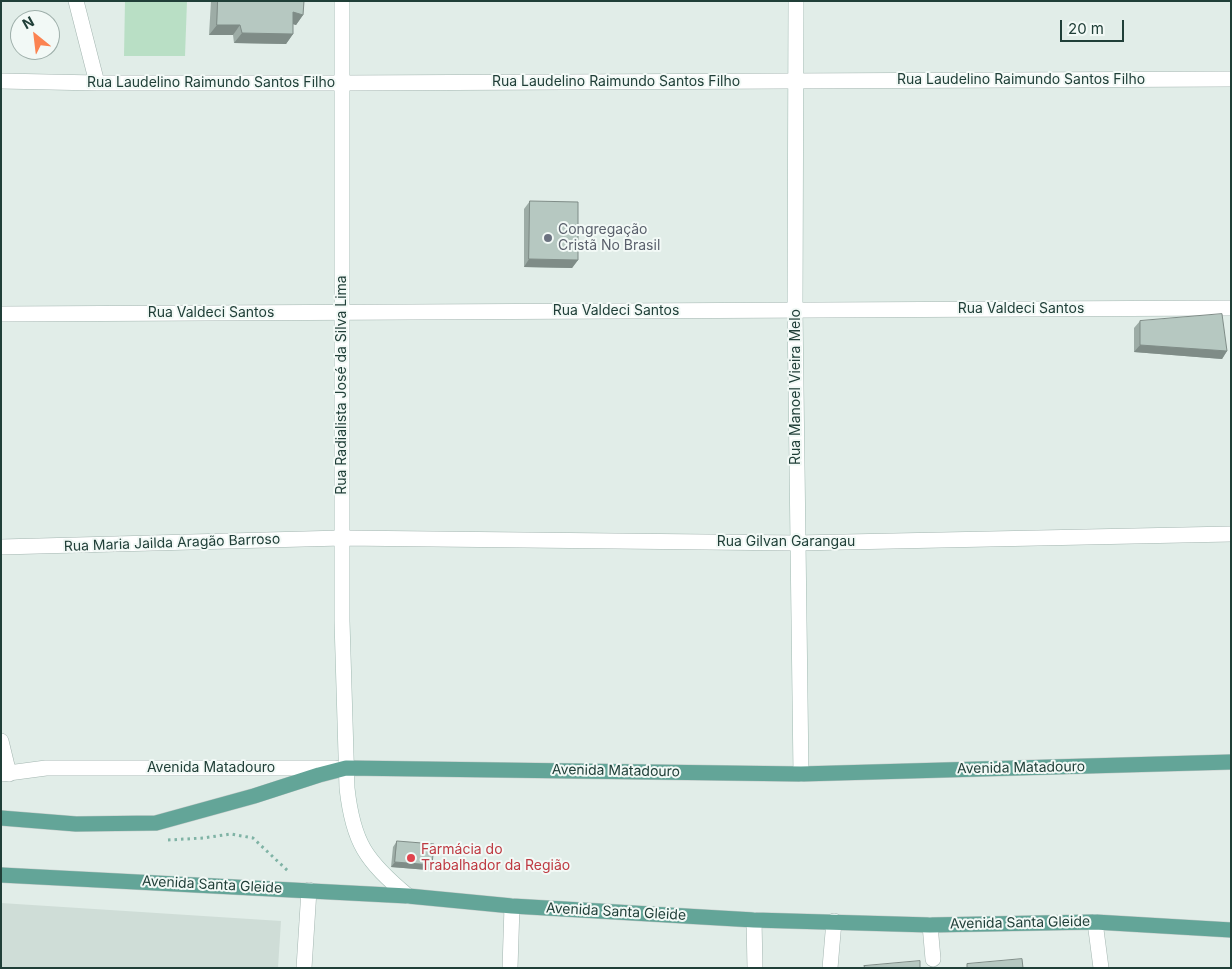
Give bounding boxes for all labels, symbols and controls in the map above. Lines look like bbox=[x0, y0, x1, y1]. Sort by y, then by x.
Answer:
north arrow bbox=[10, 10, 60, 60]
scale bar bbox=[1062, 10, 1126, 42]
text: N bbox=[19, 12, 37, 32]
text: 20 m bbox=[1068, 19, 1104, 38]
street label: Rua Laudelino Raimundo Santos Filho bbox=[897, 72, 1145, 88]
street label: Rua Laudelino Raimundo Santos Filho bbox=[492, 74, 740, 90]
street label: Rua Laudelino Raimundo Santos Filho bbox=[87, 75, 335, 91]
place label: Congregação Cristã No Brasil bbox=[558, 222, 660, 254]
marker: Congregação Cristã No Brasil bbox=[542, 232, 554, 244]
street label: Rua Radialista José da Silva Lima bbox=[334, 275, 350, 495]
street label: Rua Valdeci Santos bbox=[958, 301, 1084, 317]
street label: Rua Valdeci Santos bbox=[553, 303, 679, 319]
street label: Rua Valdeci Santos bbox=[148, 305, 274, 321]
street label: Rua Manoel Vieira Melo bbox=[788, 309, 804, 465]
street label: Rua Maria Jailda Aragão Barroso bbox=[63, 531, 281, 555]
street label: Rua Gilvan Garangau bbox=[717, 534, 855, 550]
street label: Avenida Matadouro bbox=[957, 758, 1085, 778]
street label: Avenida Matadouro bbox=[147, 760, 275, 776]
street label: Avenida Matadouro bbox=[552, 761, 680, 781]
place label: Farmácia do Trabalhador da Região bbox=[421, 842, 570, 874]
marker: Farmácia do Trabalhador da Região bbox=[405, 852, 417, 864]
street label: Avenida Santa Gleide bbox=[142, 873, 282, 897]
street label: Avenida Santa Gleide bbox=[546, 900, 686, 924]
street label: Avenida Santa Gleide bbox=[950, 913, 1090, 933]

